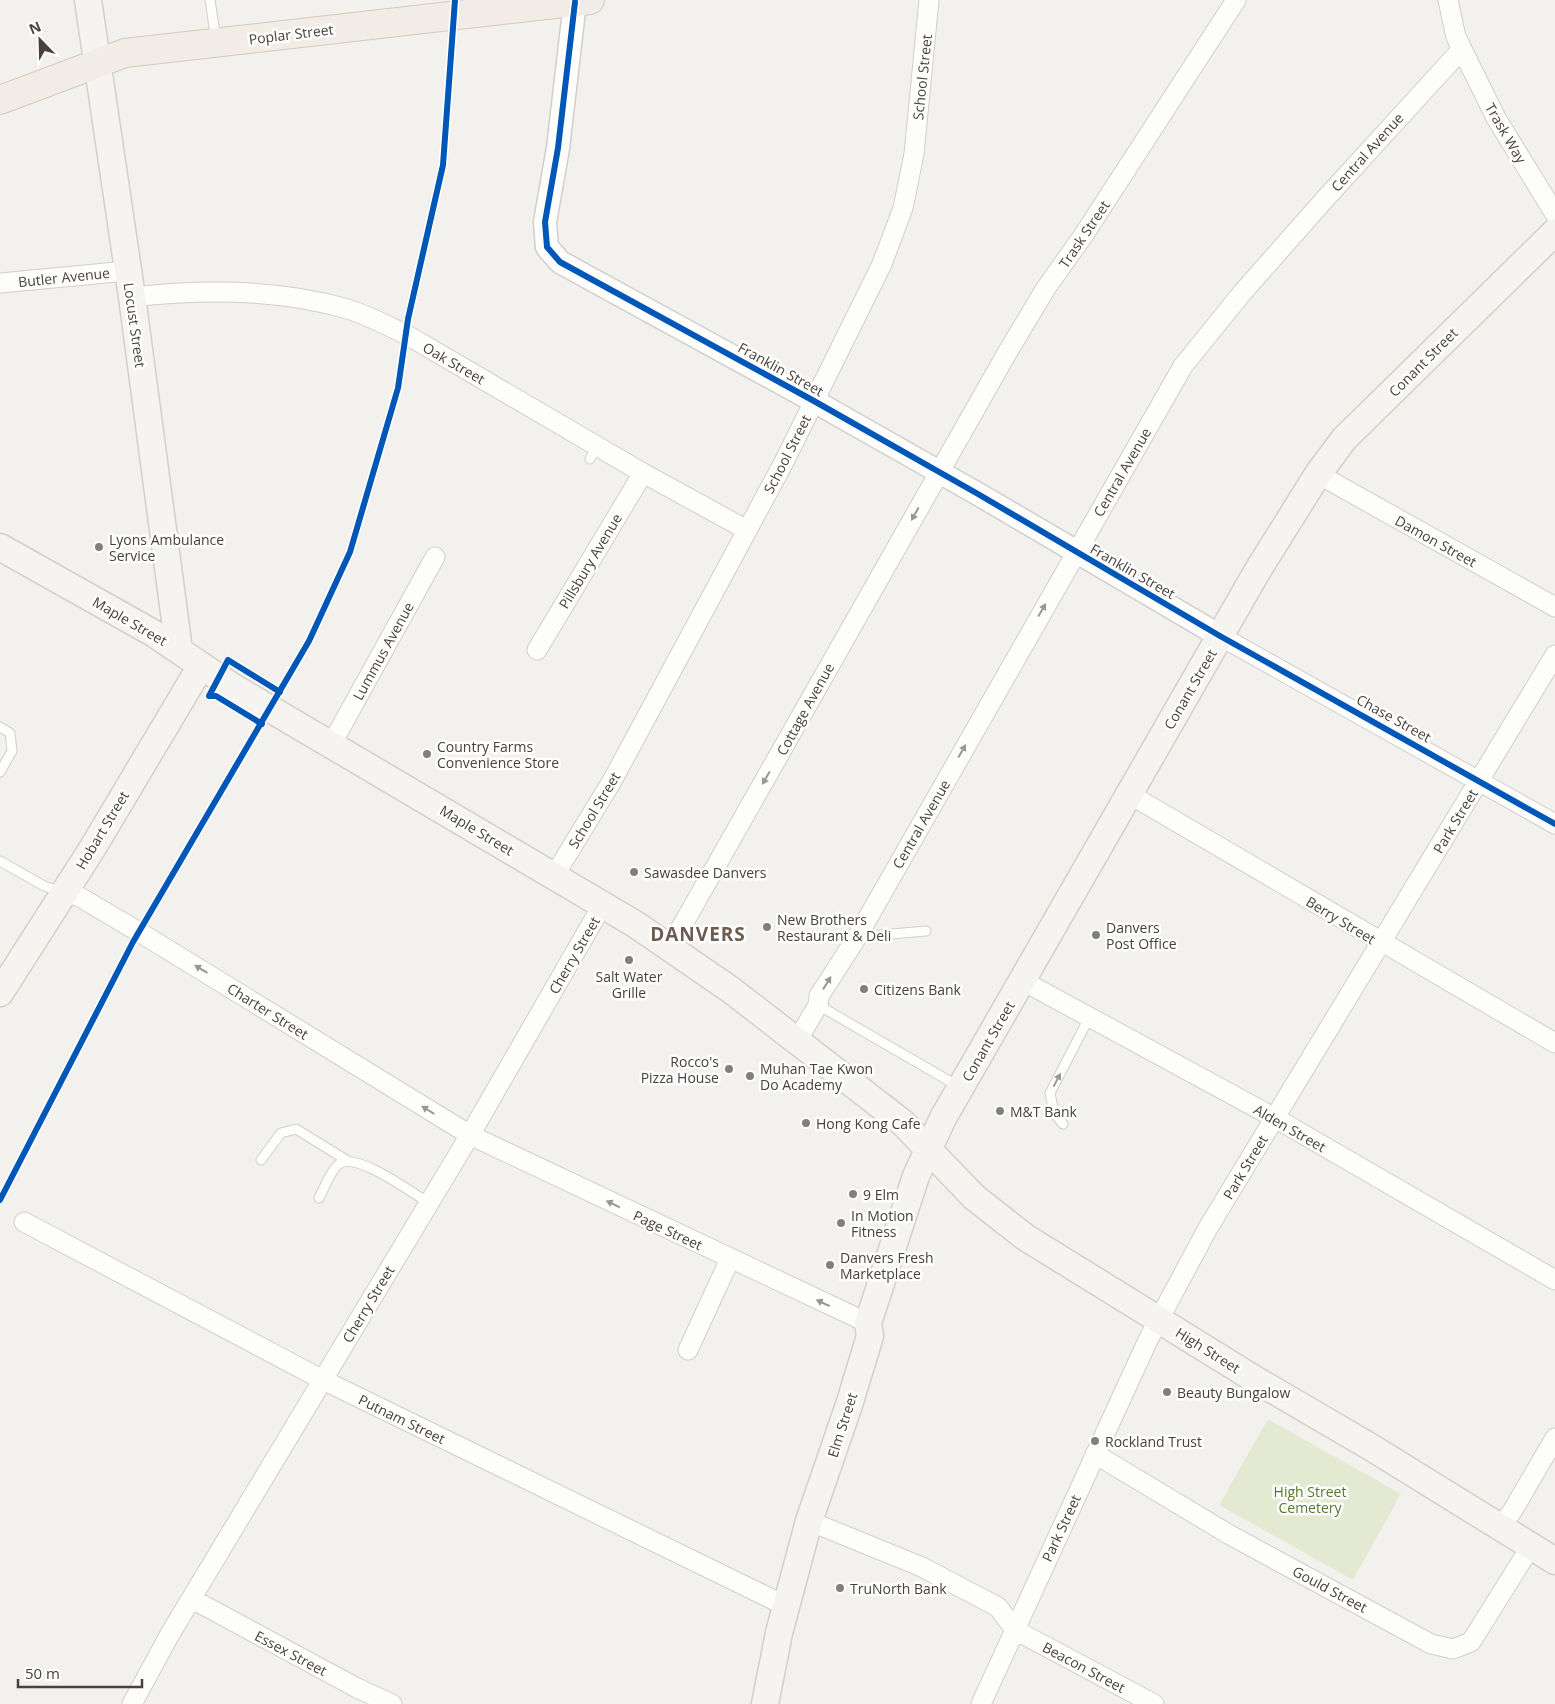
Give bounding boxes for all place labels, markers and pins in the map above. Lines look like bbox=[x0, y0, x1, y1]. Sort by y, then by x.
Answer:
place label: Lyons Ambulance Service bbox=[109, 530, 224, 565]
marker: Lyons Ambulance Service bbox=[93, 541, 105, 553]
place label: Country Farms Convenience Store bbox=[437, 737, 559, 772]
marker: Country Farms Convenience Store bbox=[421, 748, 433, 760]
place label: Sawasdee Danvers bbox=[644, 863, 767, 882]
marker: Sawasdee Danvers bbox=[628, 866, 640, 878]
place label: New Brothers Restaurant & Deli bbox=[777, 910, 891, 945]
place label: Danvers Post Office bbox=[1106, 918, 1177, 953]
marker: New Brothers Restaurant & Deli bbox=[761, 921, 773, 933]
marker: Danvers Post Office bbox=[1090, 929, 1102, 941]
marker: Salt Water Grille bbox=[623, 954, 635, 966]
place label: Salt Water Grille bbox=[596, 967, 663, 1002]
place label: Citizens Bank bbox=[874, 980, 962, 999]
marker: Citizens Bank bbox=[858, 983, 870, 995]
place label: Rocco's Pizza House bbox=[641, 1052, 719, 1087]
place label: Muhan Tae Kwon Do Academy bbox=[760, 1059, 873, 1094]
marker: Rocco's Pizza House bbox=[723, 1063, 735, 1075]
marker: Muhan Tae Kwon Do Academy bbox=[744, 1070, 756, 1082]
place label: M&T Bank bbox=[1010, 1102, 1078, 1121]
marker: M&T Bank bbox=[994, 1105, 1006, 1117]
place label: Hong Kong Cafe bbox=[816, 1114, 921, 1133]
marker: Hong Kong Cafe bbox=[800, 1117, 812, 1129]
place label: 9 Elm bbox=[863, 1185, 899, 1204]
marker: 9 Elm bbox=[847, 1188, 859, 1200]
place label: In Motion Fitness bbox=[851, 1206, 914, 1241]
marker: In Motion Fitness bbox=[835, 1217, 847, 1229]
place label: Danvers Fresh Marketplace bbox=[840, 1248, 933, 1283]
marker: Danvers Fresh Marketplace bbox=[824, 1259, 836, 1271]
place label: Beauty Bungalow bbox=[1177, 1383, 1290, 1402]
marker: Beauty Bungalow bbox=[1161, 1386, 1173, 1398]
place label: Rockland Trust bbox=[1105, 1432, 1202, 1451]
marker: Rockland Trust bbox=[1089, 1435, 1101, 1447]
place label: TruNorth Bank bbox=[850, 1579, 947, 1598]
marker: TruNorth Bank bbox=[834, 1582, 846, 1594]

